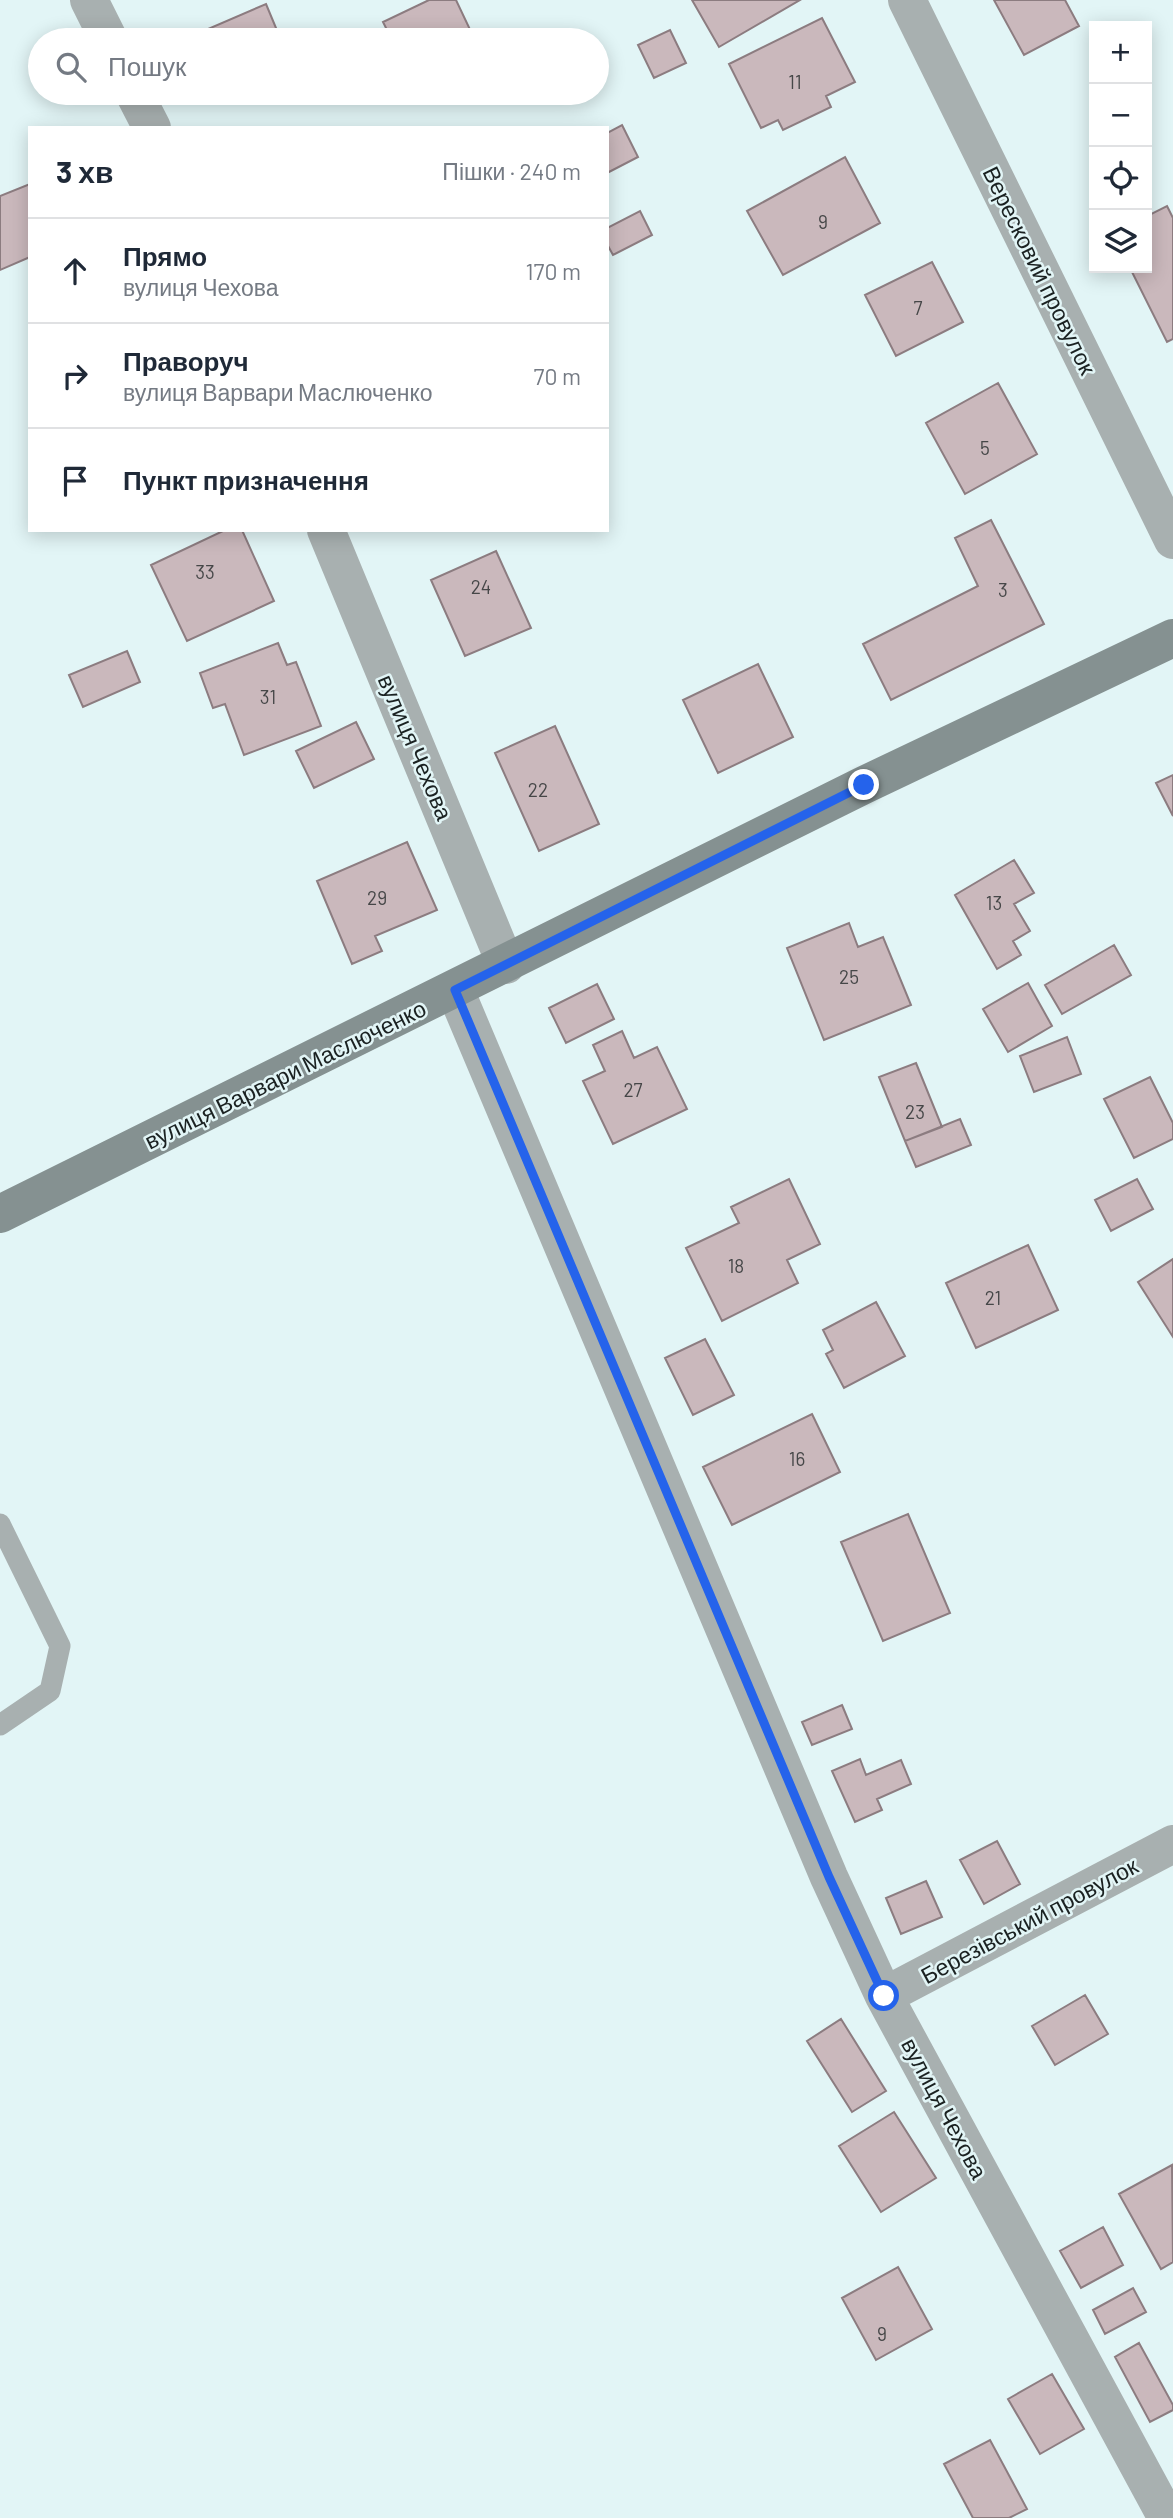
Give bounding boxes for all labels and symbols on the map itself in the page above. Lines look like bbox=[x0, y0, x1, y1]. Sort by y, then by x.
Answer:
house number: 11 bbox=[788, 70, 802, 93]
street label: Вересковий провулок bbox=[977, 161, 1103, 379]
house number: 9 bbox=[818, 210, 828, 233]
house number: 7 bbox=[914, 296, 923, 319]
house number: 5 bbox=[980, 436, 990, 459]
house number: 33 bbox=[195, 560, 215, 583]
house number: 24 bbox=[471, 575, 491, 598]
house number: 3 bbox=[998, 578, 1008, 601]
street label: вулиця Чехова bbox=[373, 670, 459, 824]
house number: 31 bbox=[260, 685, 276, 708]
route end bbox=[848, 769, 879, 800]
house number: 22 bbox=[528, 778, 548, 801]
house number: 29 bbox=[367, 886, 387, 909]
house number: 13 bbox=[986, 891, 1002, 914]
house number: 25 bbox=[839, 965, 859, 988]
street label: вулиця Варвари Маслюченко bbox=[140, 994, 430, 1154]
house number: 27 bbox=[623, 1078, 643, 1101]
house number: 23 bbox=[905, 1100, 925, 1123]
house number: 18 bbox=[728, 1254, 744, 1277]
house number: 21 bbox=[985, 1286, 1001, 1309]
house number: 16 bbox=[789, 1447, 805, 1470]
street label: Березівський провулок bbox=[916, 1850, 1143, 1989]
route start bbox=[868, 1980, 899, 2011]
street label: вулиця Чехова bbox=[896, 2033, 994, 2183]
house number: 9 bbox=[877, 2322, 887, 2345]

